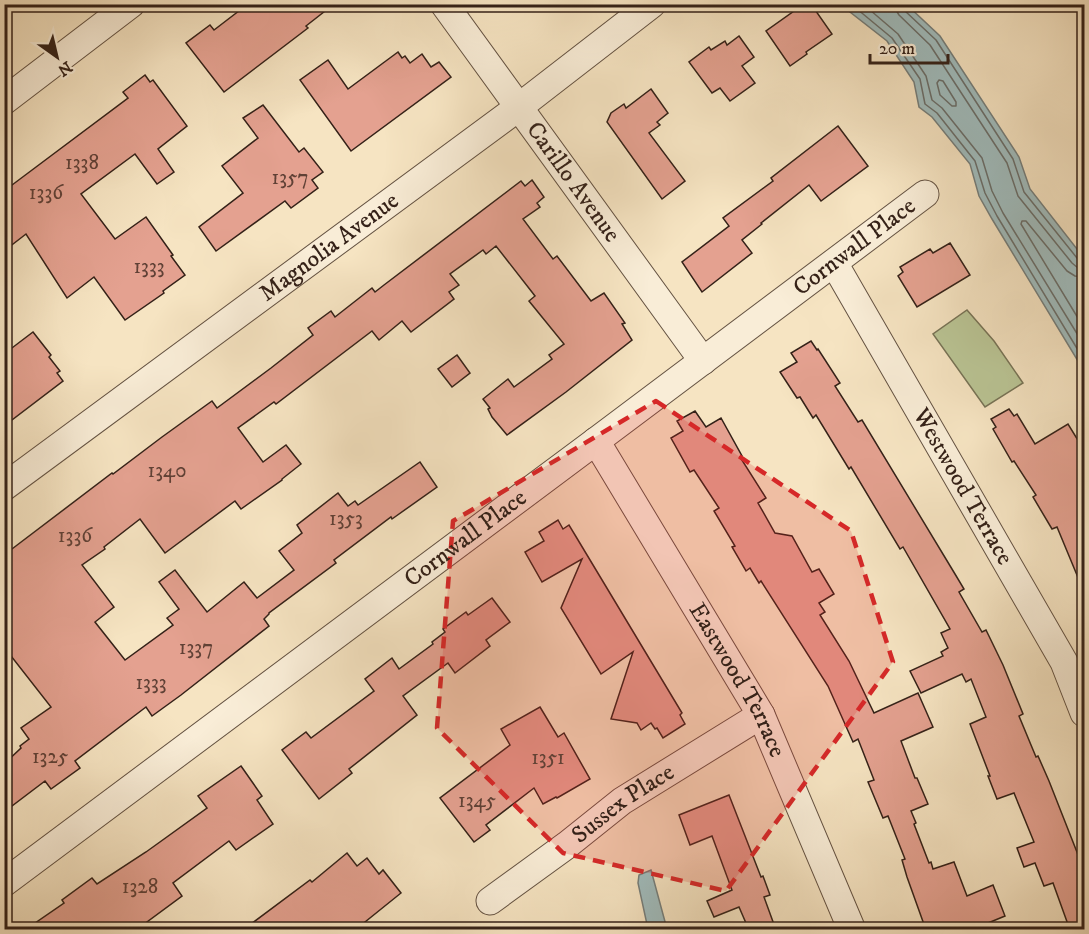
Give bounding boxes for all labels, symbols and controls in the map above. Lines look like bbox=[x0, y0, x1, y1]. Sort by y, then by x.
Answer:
north arrow bbox=[27, 27, 87, 87]
scale bar bbox=[870, 27, 948, 65]
text: 20 m bbox=[879, 38, 915, 60]
text: N bbox=[54, 57, 76, 81]
street label: Carillo Avenue bbox=[519, 116, 627, 248]
house number: 1338 bbox=[65, 150, 99, 176]
house number: 1357 bbox=[271, 165, 309, 191]
house number: 1336 bbox=[29, 180, 64, 206]
street label: Magnolia Avenue bbox=[253, 186, 405, 308]
street label: Cornwall Place bbox=[787, 191, 922, 303]
house number: 1333 bbox=[133, 254, 165, 280]
street label: Westwood Terrace bbox=[905, 402, 1020, 570]
house number: 1340 bbox=[148, 458, 186, 484]
street label: Cornwall Place bbox=[398, 483, 533, 594]
house number: 1353 bbox=[329, 506, 363, 532]
house number: 1336 bbox=[58, 523, 93, 549]
street label: Eastwood Terrace bbox=[682, 597, 792, 762]
house number: 1337 bbox=[179, 635, 213, 661]
house number: 1333 bbox=[135, 670, 167, 696]
house number: 1325 bbox=[32, 744, 68, 770]
house number: 1351 bbox=[531, 745, 565, 771]
street label: Sussex Place bbox=[566, 757, 680, 850]
house number: 1345 bbox=[458, 788, 496, 814]
house number: 1328 bbox=[122, 874, 158, 900]

